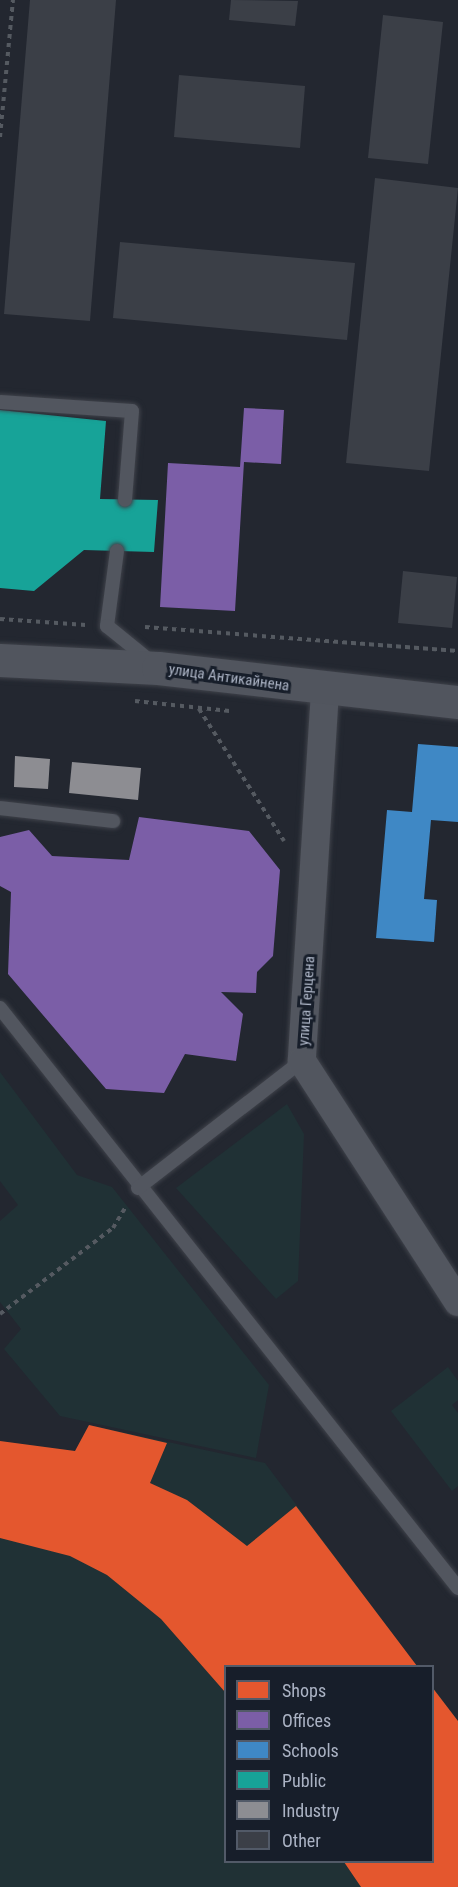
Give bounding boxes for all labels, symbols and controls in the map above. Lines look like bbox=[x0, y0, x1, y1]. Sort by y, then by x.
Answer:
street label: улица Антикайнена bbox=[168, 661, 290, 695]
street label: улица Герцена bbox=[295, 956, 319, 1046]
legend bbox=[224, 1665, 434, 1863]
text: Shops bbox=[282, 1680, 326, 1701]
text: Offices bbox=[282, 1710, 331, 1731]
text: Schools bbox=[282, 1740, 339, 1761]
text: Public bbox=[282, 1770, 326, 1791]
text: Industry bbox=[282, 1800, 340, 1821]
text: Other bbox=[282, 1830, 321, 1851]

